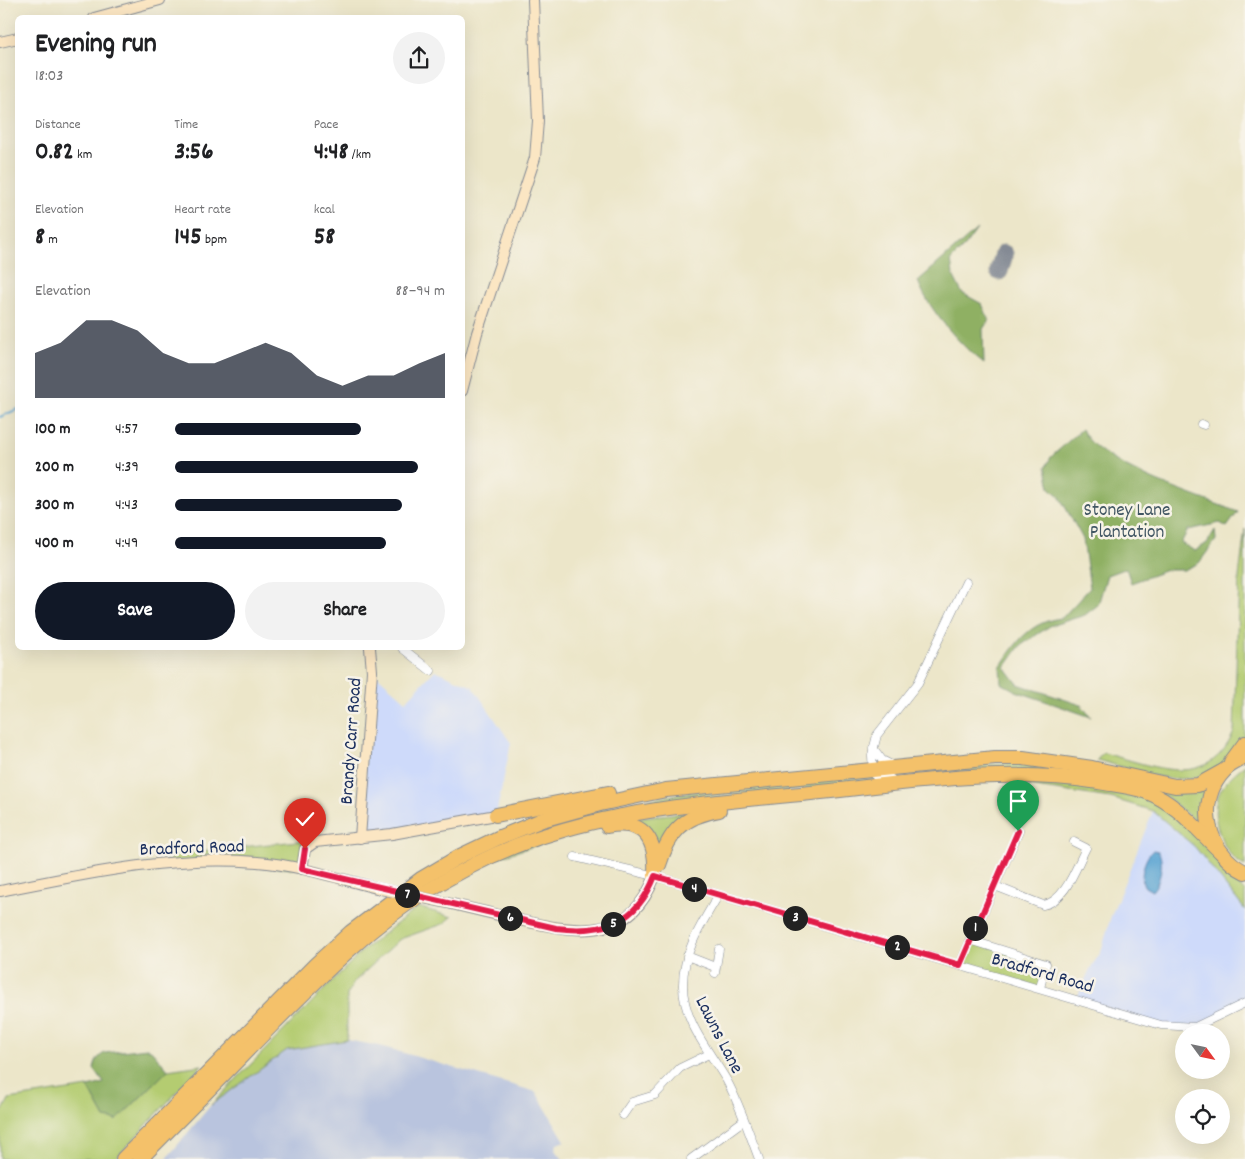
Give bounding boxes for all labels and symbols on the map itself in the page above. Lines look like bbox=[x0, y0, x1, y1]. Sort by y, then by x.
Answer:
park label: Stoney Lane Plantation bbox=[1084, 498, 1170, 547]
street label: Brandy Carr Road bbox=[335, 677, 370, 806]
pin bbox=[997, 780, 1039, 831]
pin bbox=[284, 798, 326, 849]
street label: Bradford Road bbox=[139, 834, 245, 865]
pin: 4 bbox=[682, 876, 706, 902]
pin: 7 bbox=[394, 882, 420, 908]
pin: 6 bbox=[498, 906, 522, 930]
pin: 3 bbox=[782, 906, 808, 930]
pin: 5 bbox=[600, 912, 626, 936]
pin: 1 bbox=[962, 916, 988, 940]
pin: 2 bbox=[884, 934, 910, 960]
street label: Bradford Road bbox=[988, 947, 1096, 1002]
street label: Lawns Lane bbox=[687, 992, 749, 1079]
north arrow bbox=[1175, 1024, 1230, 1079]

